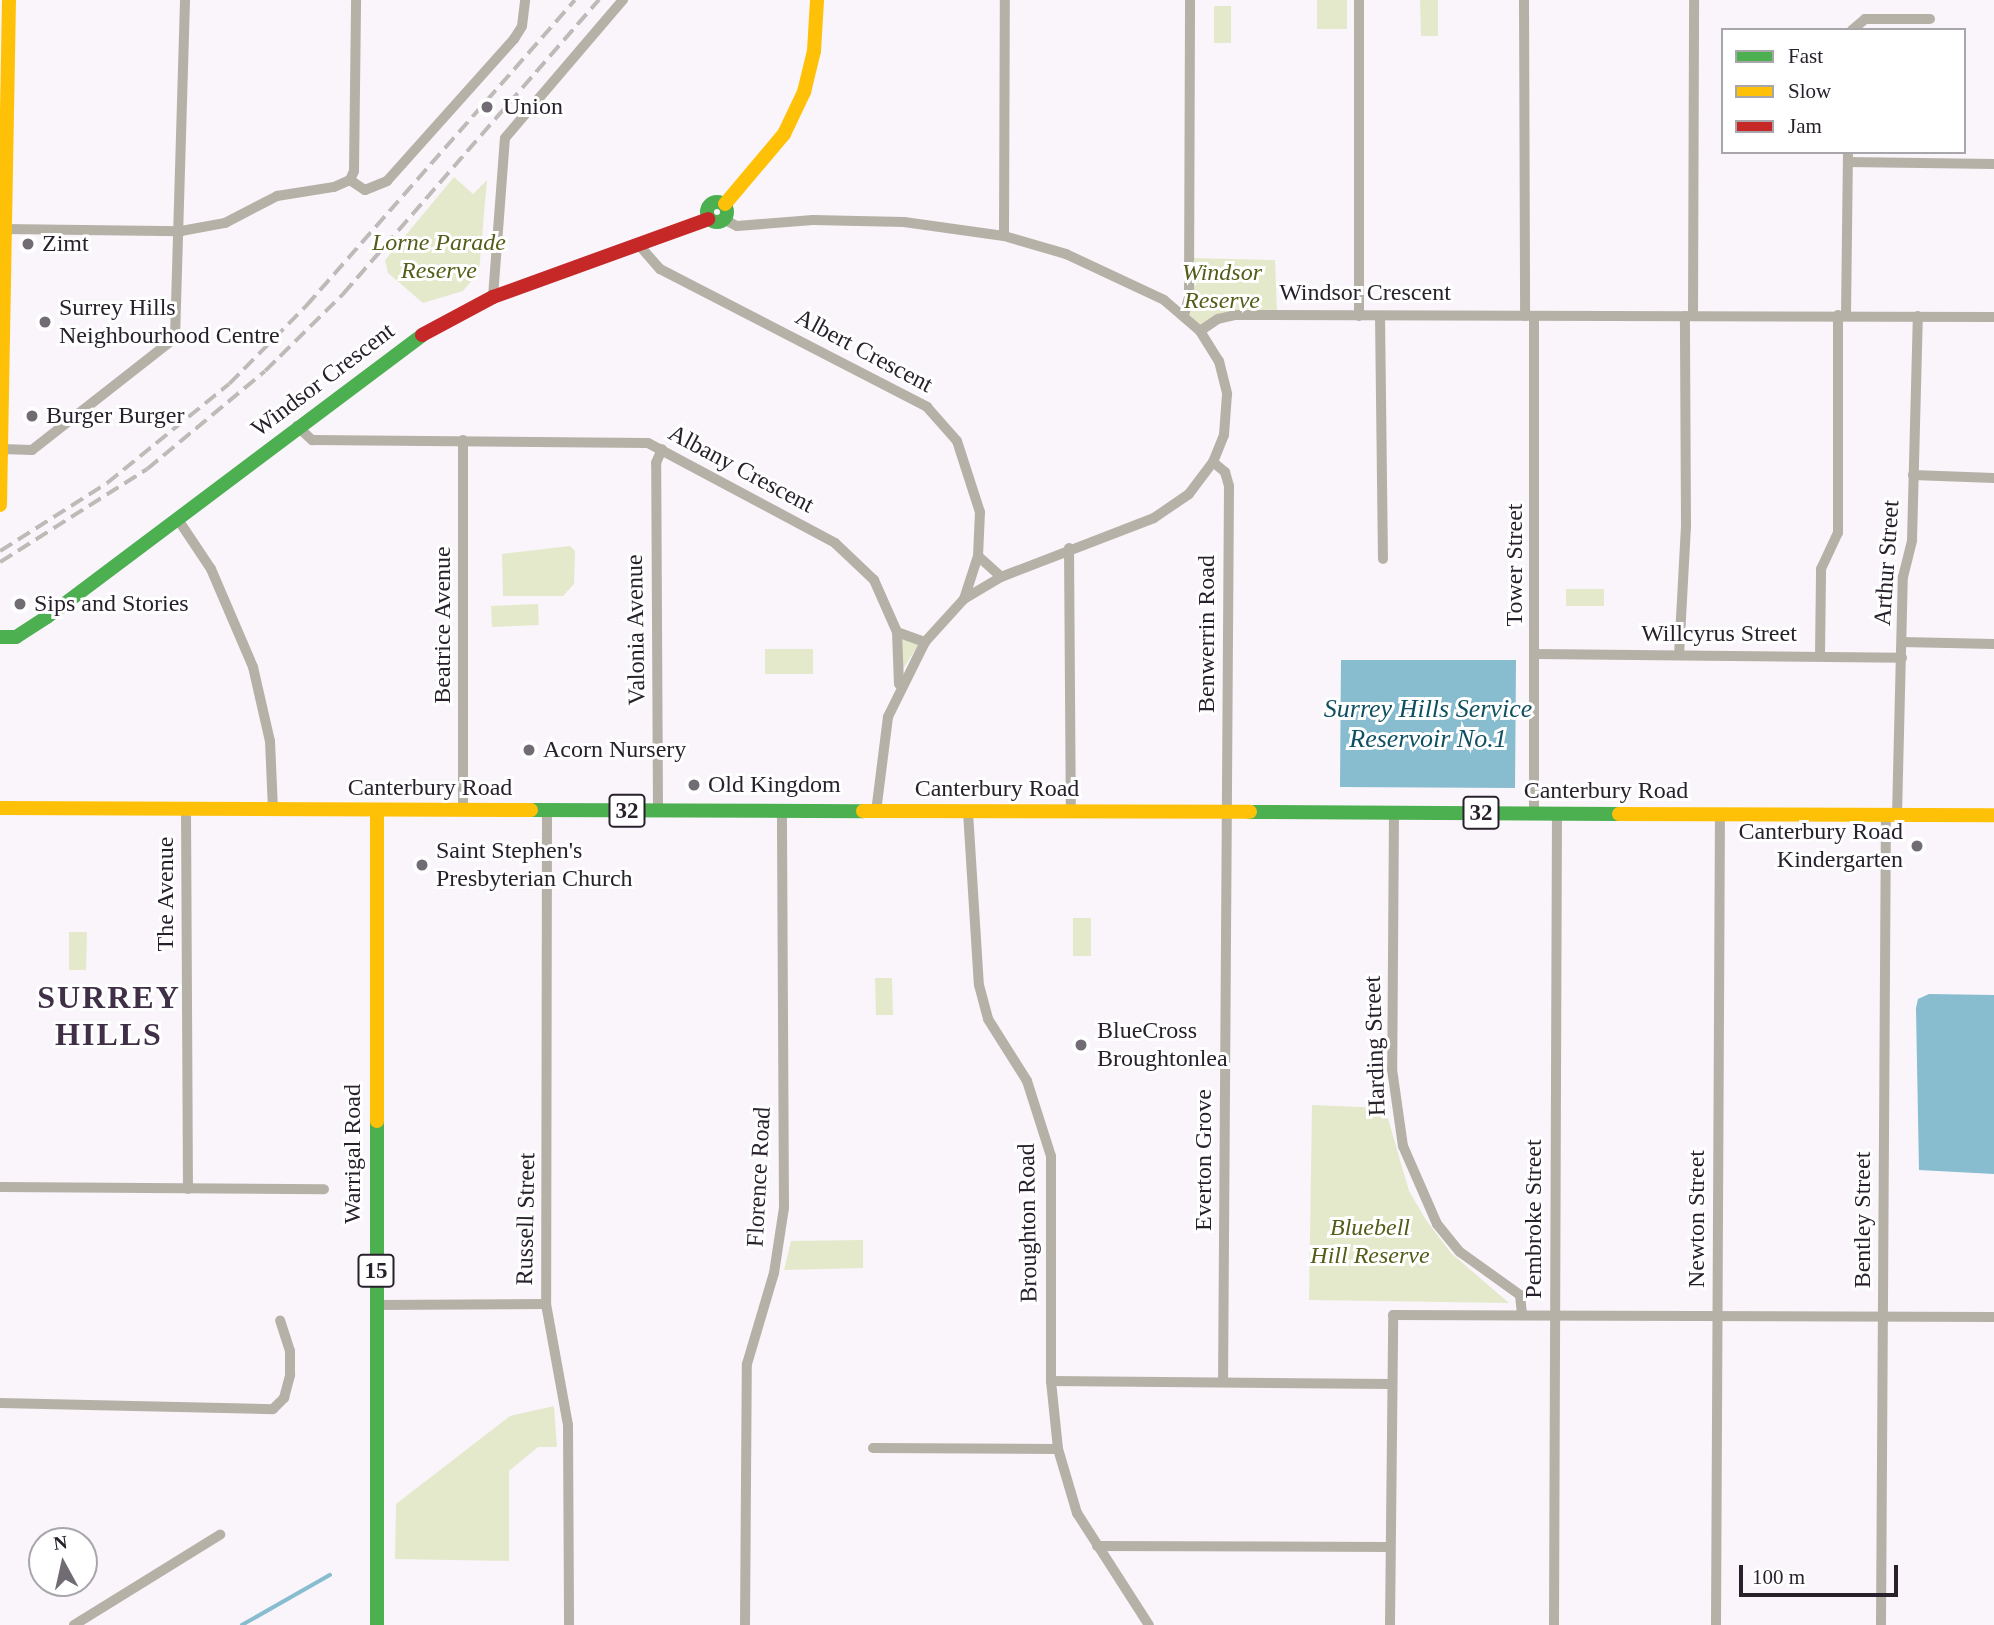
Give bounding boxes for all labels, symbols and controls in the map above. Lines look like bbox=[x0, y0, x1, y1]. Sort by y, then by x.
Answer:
legend bbox=[1721, 28, 1966, 154]
text: Fast bbox=[1788, 44, 1823, 68]
text: Slow bbox=[1788, 79, 1831, 103]
place label: Union bbox=[503, 93, 563, 121]
marker: Union bbox=[477, 97, 497, 117]
text: Jam bbox=[1788, 114, 1822, 138]
park label: Lorne Parade Reserve bbox=[372, 229, 506, 285]
place label: Zimt bbox=[42, 230, 89, 258]
marker: Zimt bbox=[20, 236, 36, 252]
park label: Windsor Reserve bbox=[1182, 259, 1262, 315]
street label: Windsor Crescent bbox=[1279, 279, 1451, 307]
place label: Surrey Hills Neighbourhood Centre bbox=[59, 294, 280, 350]
street label: Albert Crescent bbox=[790, 303, 938, 399]
marker: Surrey Hills Neighbourhood Centre bbox=[37, 314, 53, 330]
street label: Windsor Crescent bbox=[246, 317, 400, 443]
place label: Burger Burger bbox=[46, 402, 184, 430]
marker: Burger Burger bbox=[24, 408, 40, 424]
street label: Albany Crescent bbox=[663, 419, 819, 519]
street label: Arthur Street bbox=[1868, 499, 1906, 627]
street label: Tower Street bbox=[1501, 504, 1529, 626]
street label: Beatrice Avenue bbox=[429, 546, 457, 704]
street label: Valonia Avenue bbox=[620, 554, 652, 706]
street label: Benwerrin Road bbox=[1193, 555, 1221, 713]
place label: Sips and Stories bbox=[34, 590, 189, 618]
marker: Sips and Stories bbox=[12, 596, 28, 612]
street label: Willcyrus Street bbox=[1641, 620, 1797, 648]
water label: Surrey Hills Service Reservoir No.1 bbox=[1324, 693, 1532, 754]
place label: Acorn Nursery bbox=[543, 736, 686, 764]
marker: Acorn Nursery bbox=[521, 742, 537, 758]
place label: Old Kingdom bbox=[708, 771, 841, 799]
street label: Canterbury Road bbox=[348, 774, 512, 802]
street label: Canterbury Road bbox=[915, 775, 1079, 803]
marker: Old Kingdom bbox=[686, 777, 702, 793]
street label: Canterbury Road bbox=[1524, 777, 1688, 805]
road number: 32 bbox=[608, 792, 646, 831]
road number: 32 bbox=[1462, 793, 1500, 832]
place label: Canterbury Road Kindergarten bbox=[1738, 818, 1903, 874]
street label: The Avenue bbox=[152, 836, 180, 952]
place label: Saint Stephen's Presbyterian Church bbox=[436, 837, 633, 893]
marker: Canterbury Road Kindergarten bbox=[1909, 838, 1925, 854]
marker: Saint Stephen's Presbyterian Church bbox=[414, 857, 430, 873]
street label: Harding Street bbox=[1358, 975, 1392, 1117]
district label: SURREY HILLS bbox=[38, 979, 180, 1054]
place label: BlueCross Broughtonlea bbox=[1097, 1017, 1228, 1073]
marker: BlueCross Broughtonlea bbox=[1071, 1035, 1091, 1055]
street label: Warrigal Road bbox=[339, 1084, 367, 1224]
street label: Everton Grove bbox=[1190, 1089, 1218, 1231]
street label: Florence Road bbox=[741, 1106, 777, 1248]
street label: Pembroke Street bbox=[1520, 1139, 1548, 1299]
street label: Broughton Road bbox=[1012, 1143, 1044, 1303]
street label: Newton Street bbox=[1683, 1150, 1711, 1288]
street label: Russell Street bbox=[510, 1152, 542, 1286]
street label: Bentley Street bbox=[1849, 1152, 1877, 1288]
park label: Bluebell Hill Reserve bbox=[1310, 1214, 1430, 1270]
road number: 15 bbox=[357, 1252, 395, 1290]
north arrow bbox=[28, 1527, 98, 1597]
text: N bbox=[52, 1531, 69, 1554]
scale bar bbox=[1742, 1552, 1901, 1596]
text: 100 m bbox=[1752, 1565, 1805, 1589]

